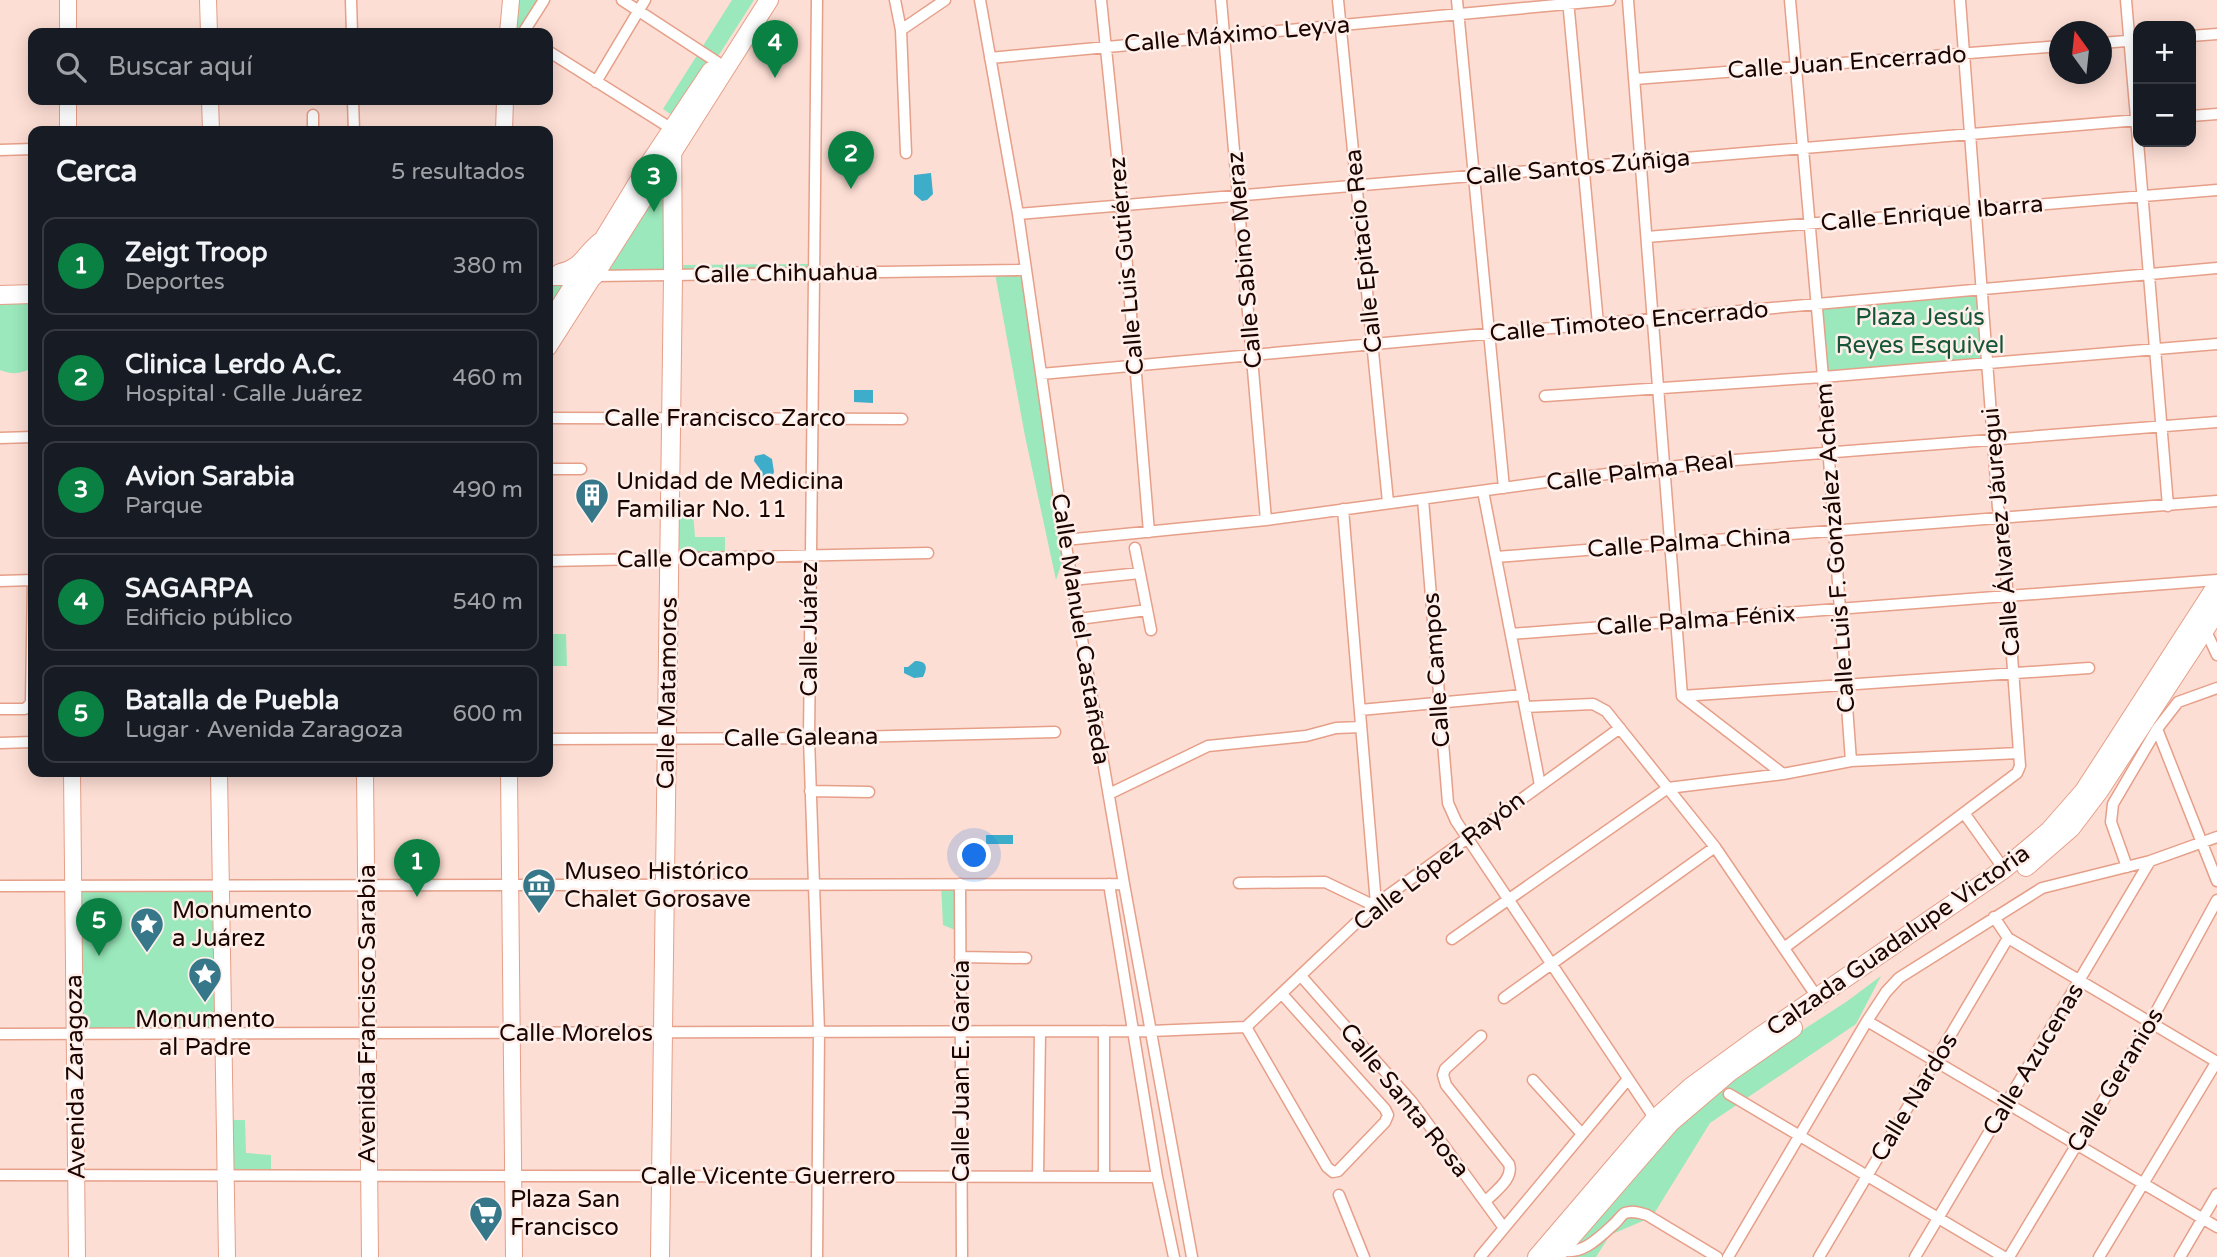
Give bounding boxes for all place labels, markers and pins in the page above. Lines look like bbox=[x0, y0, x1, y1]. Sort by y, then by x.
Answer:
pin: 4 bbox=[752, 20, 798, 78]
pin: 2 bbox=[828, 131, 874, 189]
pin: 3 bbox=[631, 154, 677, 212]
place label: Unidad de Medicina Familiar No. 11 bbox=[616, 467, 844, 524]
building icon: Unidad de Medicina Familiar No. 11 bbox=[573, 476, 611, 525]
pin: 1 bbox=[394, 839, 440, 897]
place label: Museo Histórico Chalet Gorosave bbox=[564, 857, 751, 914]
museum icon: Museo Histórico Chalet Gorosave bbox=[520, 866, 558, 915]
place label: Monumento a Juárez bbox=[172, 896, 312, 953]
pin: 5 bbox=[76, 898, 122, 956]
place icon: Monumento a Juárez bbox=[128, 905, 166, 954]
place icon: Monumento al Padre bbox=[186, 955, 224, 1004]
place label: Monumento al Padre bbox=[135, 1005, 275, 1062]
place label: Plaza San Francisco bbox=[510, 1185, 620, 1242]
supermarket icon: Plaza San Francisco bbox=[467, 1194, 505, 1243]

